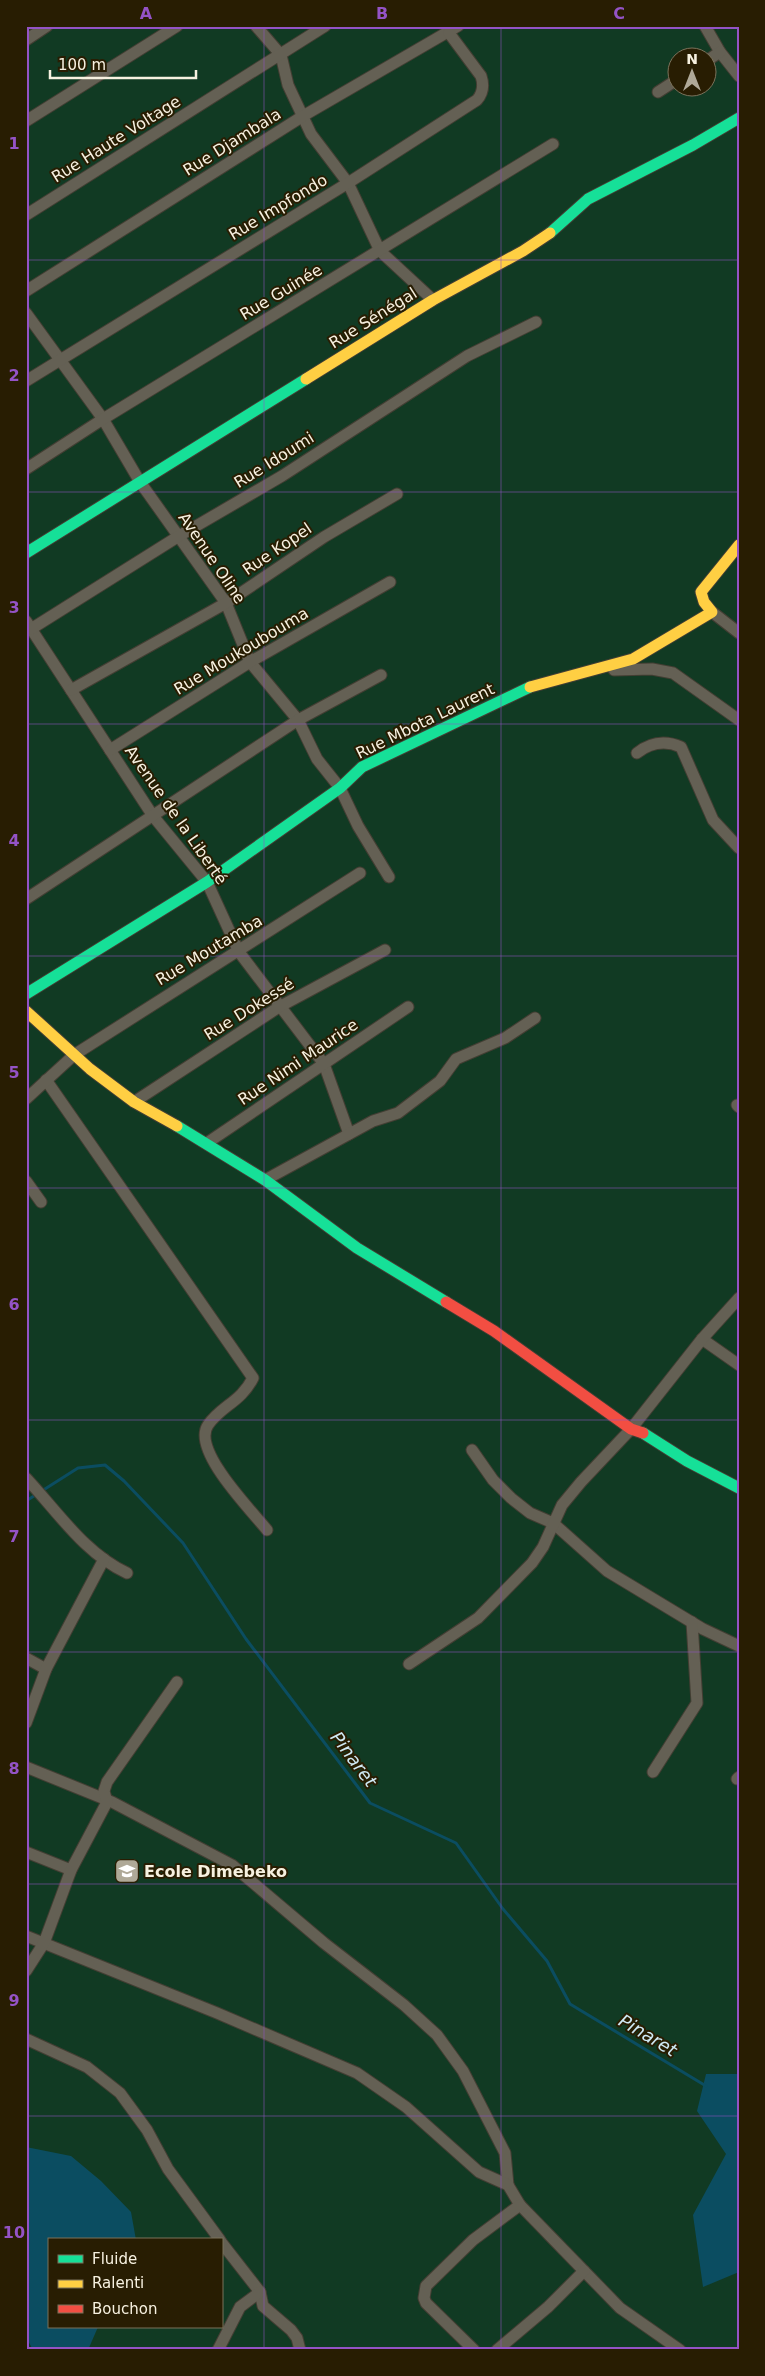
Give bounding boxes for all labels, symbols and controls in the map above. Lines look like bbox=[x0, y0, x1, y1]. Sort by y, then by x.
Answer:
text: A bbox=[140, 4, 153, 23]
text: B bbox=[376, 4, 388, 23]
text: C bbox=[613, 4, 625, 23]
scale bar bbox=[50, 48, 196, 80]
north arrow bbox=[668, 48, 718, 98]
text: N bbox=[686, 51, 698, 67]
text: 100 m bbox=[58, 56, 106, 74]
street label: Rue Haute Voltage bbox=[48, 92, 184, 186]
street label: Rue Djambala bbox=[180, 104, 284, 180]
text: 1 bbox=[8, 134, 20, 153]
street label: Rue Impfondo bbox=[225, 170, 331, 244]
street label: Rue Guinée bbox=[237, 260, 325, 324]
street label: Rue Sénégal bbox=[326, 283, 420, 353]
text: 2 bbox=[8, 366, 20, 385]
street label: Rue Idoumi bbox=[231, 428, 317, 492]
street label: Avenue Oline bbox=[174, 509, 250, 607]
street label: Rue Kopel bbox=[239, 519, 315, 579]
text: 3 bbox=[8, 598, 20, 617]
street label: Rue Moukoubouma bbox=[170, 603, 312, 699]
street label: Rue Mbota Laurent bbox=[353, 679, 497, 763]
street label: Avenue de la Liberté bbox=[121, 742, 231, 888]
text: 4 bbox=[8, 831, 20, 850]
street label: Rue Moutamba bbox=[152, 911, 266, 989]
street label: Rue Dokessé bbox=[200, 974, 298, 1044]
street label: Rue Nimi Maurice bbox=[234, 1015, 362, 1109]
text: 5 bbox=[8, 1063, 20, 1082]
text: 6 bbox=[8, 1295, 20, 1314]
text: 7 bbox=[8, 1527, 20, 1546]
water label: Pinaret bbox=[326, 1727, 382, 1792]
text: 8 bbox=[8, 1759, 20, 1778]
school or university icon: Ecole Dimebeko bbox=[114, 1858, 140, 1884]
place label: Ecole Dimebeko bbox=[144, 1862, 287, 1881]
text: 9 bbox=[8, 1991, 20, 2010]
water label: Pinaret bbox=[615, 2010, 682, 2061]
text: 10 bbox=[3, 2223, 25, 2242]
legend bbox=[48, 2238, 222, 2328]
text: Fluide bbox=[92, 2250, 137, 2268]
text: Ralenti bbox=[92, 2274, 144, 2292]
text: Bouchon bbox=[92, 2300, 157, 2318]

